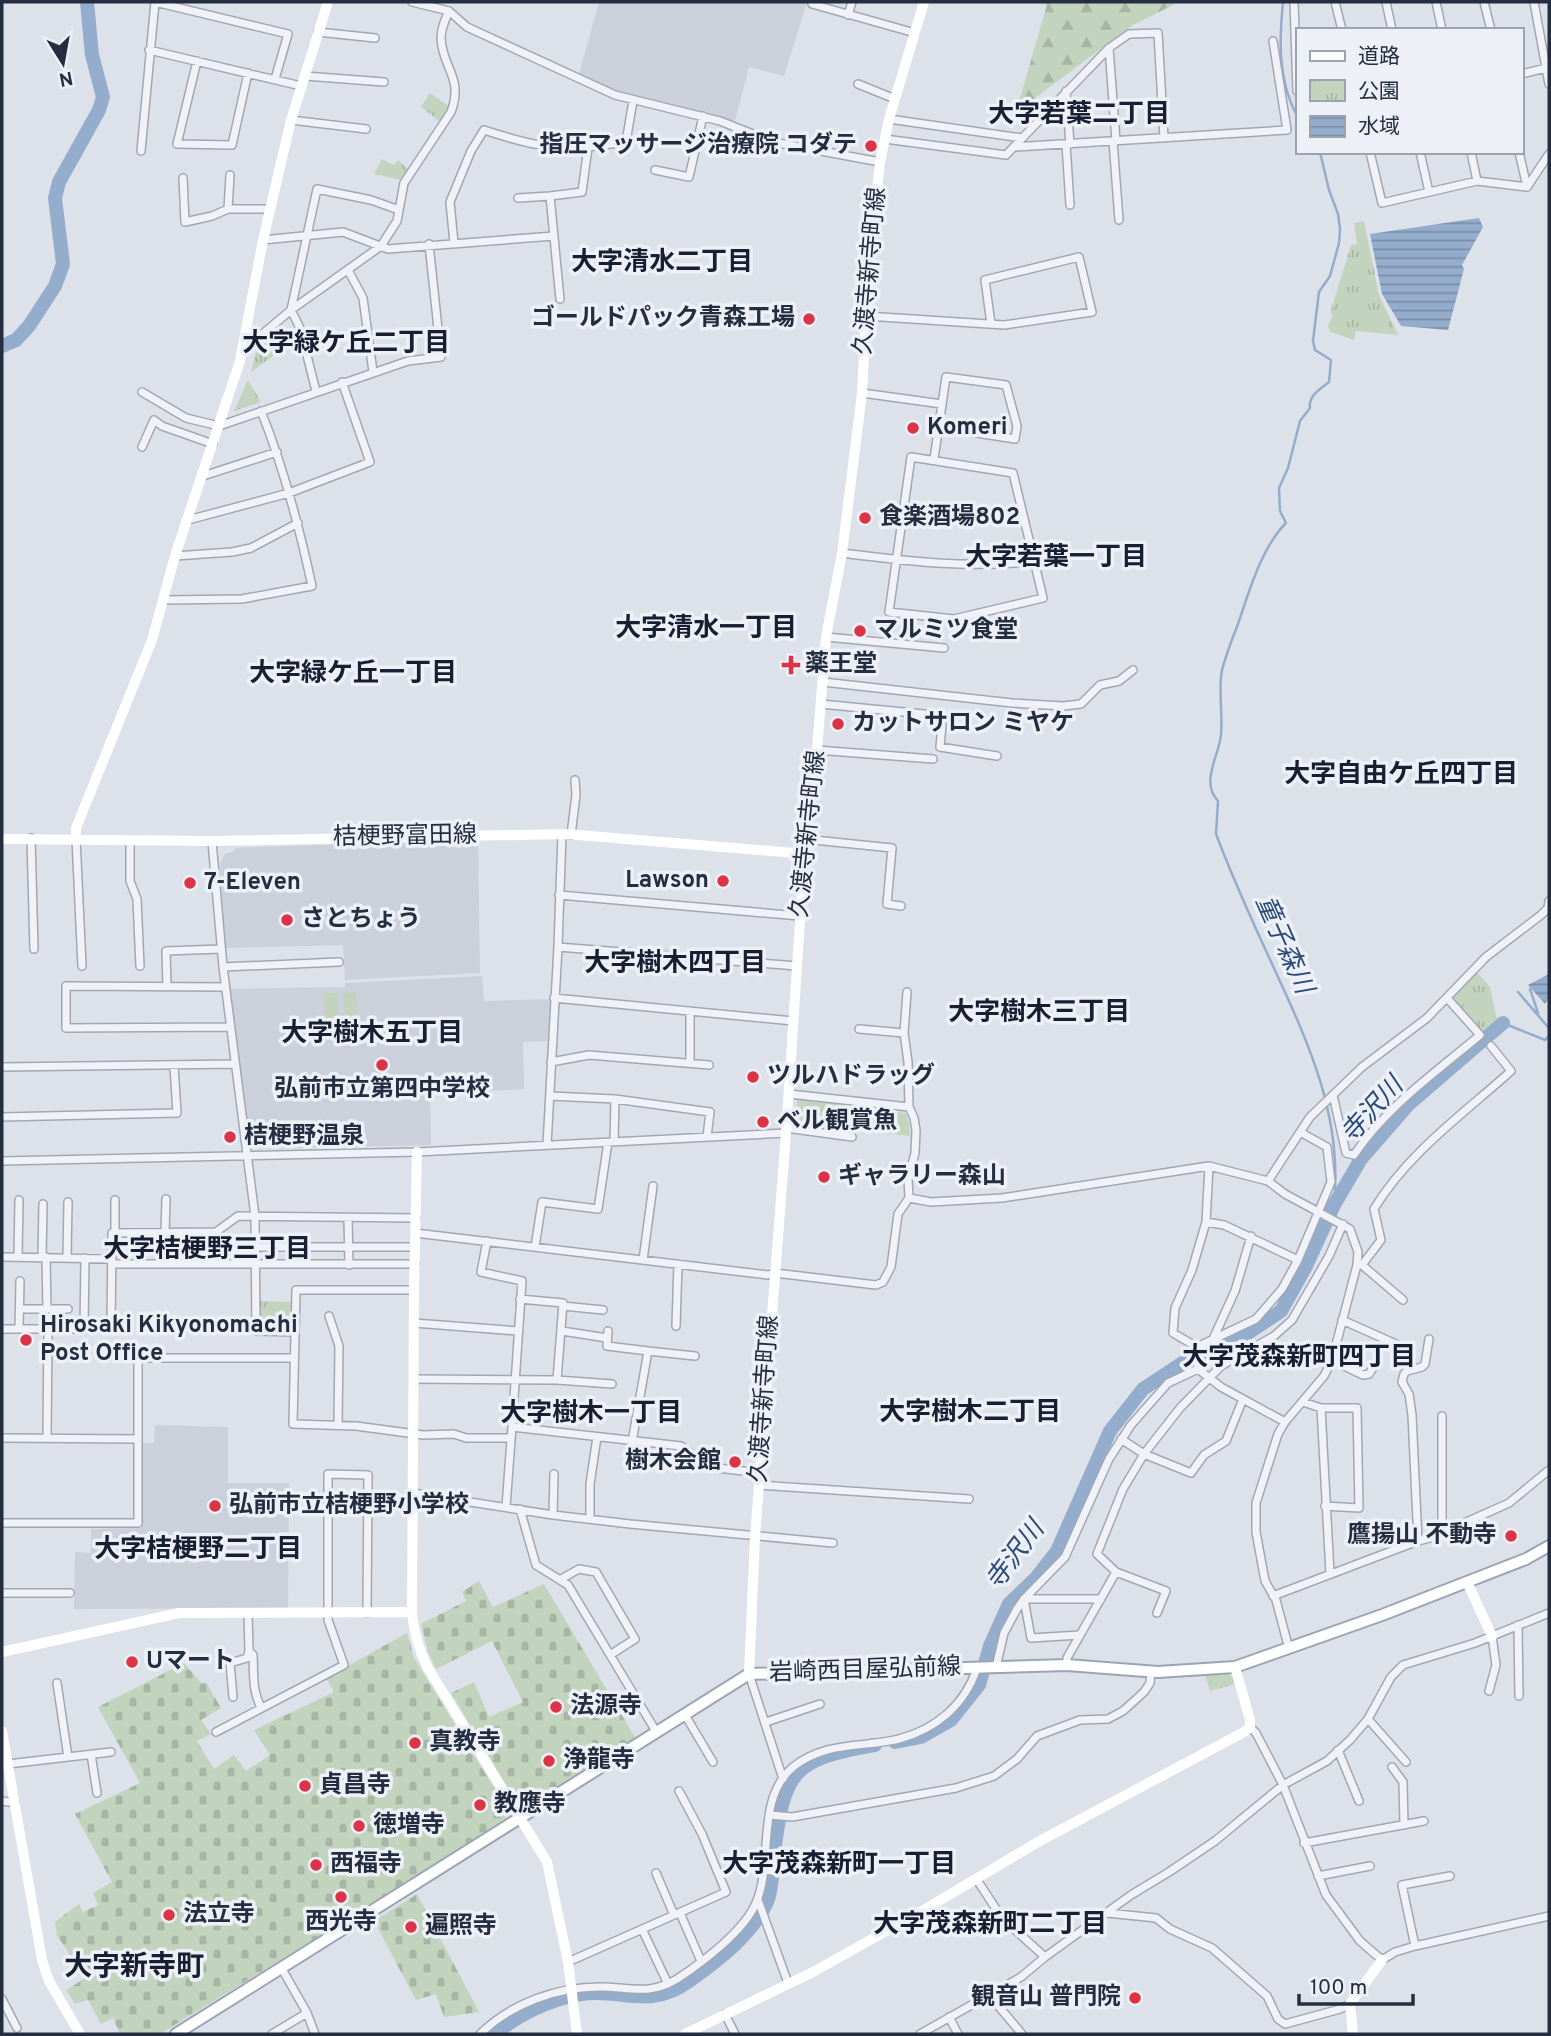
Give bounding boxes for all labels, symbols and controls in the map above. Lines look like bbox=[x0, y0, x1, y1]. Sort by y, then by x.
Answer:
north arrow bbox=[28, 28, 98, 98]
legend bbox=[1296, 28, 1523, 154]
text: 道路 bbox=[1358, 44, 1400, 71]
text: N bbox=[57, 65, 75, 91]
text: 公園 bbox=[1358, 79, 1400, 106]
district label: 大字若葉二丁目 bbox=[988, 99, 1170, 132]
text: 水域 bbox=[1358, 114, 1400, 141]
place label: 指圧マッサージ治療院 コダテ bbox=[539, 131, 857, 161]
marker: 指圧マッサージ治療院 コダテ bbox=[863, 138, 879, 154]
street label: 久渡寺新寺町線 bbox=[849, 186, 893, 356]
district label: 大字清水二丁目 bbox=[571, 247, 753, 280]
place label: ゴールドパック青森工場 bbox=[531, 304, 795, 334]
marker: ゴールドパック青森工場 bbox=[801, 311, 817, 327]
district label: 大字緑ケ丘二丁目 bbox=[242, 328, 450, 361]
place label: Komeri bbox=[927, 413, 1008, 443]
marker: Komeri bbox=[905, 420, 921, 436]
place label: 食楽酒場802 bbox=[879, 503, 1020, 533]
marker: 食楽酒場802 bbox=[857, 510, 873, 526]
district label: 大字若葉一丁目 bbox=[965, 542, 1147, 575]
district label: 大字清水一丁目 bbox=[615, 613, 797, 646]
place label: マルミツ食堂 bbox=[874, 616, 1018, 646]
marker: マルミツ食堂 bbox=[852, 623, 868, 639]
place label: 薬王堂 bbox=[805, 650, 877, 680]
marker: 薬王堂 bbox=[783, 657, 799, 673]
district label: 大字緑ケ丘一丁目 bbox=[249, 658, 457, 691]
place label: カットサロン ミヤケ bbox=[852, 709, 1074, 739]
marker: カットサロン ミヤケ bbox=[830, 716, 846, 732]
street label: 久渡寺新寺町線 bbox=[785, 749, 833, 919]
district label: 大字自由ケ丘四丁目 bbox=[1284, 759, 1518, 792]
street label: 桔梗野富田線 bbox=[333, 821, 477, 853]
place label: Lawson bbox=[625, 866, 709, 896]
place label: 7-Eleven bbox=[204, 868, 301, 898]
marker: Lawson bbox=[715, 873, 731, 889]
marker: 7-Eleven bbox=[182, 875, 198, 891]
water label: 童子森川 bbox=[1247, 891, 1320, 1002]
place label: さとちょう bbox=[301, 905, 421, 935]
marker: さとちょう bbox=[279, 912, 295, 928]
district label: 大字樹木四丁目 bbox=[584, 948, 766, 981]
district label: 大字樹木三丁目 bbox=[948, 997, 1130, 1030]
district label: 大字樹木五丁目 bbox=[281, 1018, 463, 1051]
marker: 弘前市立第四中学校 bbox=[374, 1057, 390, 1073]
place label: ツルハドラッグ bbox=[767, 1062, 935, 1092]
marker: ツルハドラッグ bbox=[745, 1069, 761, 1085]
water label: 寺沢川 bbox=[1335, 1069, 1413, 1151]
place label: 弘前市立第四中学校 bbox=[274, 1075, 490, 1105]
place label: ベル観賞魚 bbox=[777, 1107, 897, 1137]
marker: ベル観賞魚 bbox=[755, 1114, 771, 1130]
place label: 桔梗野温泉 bbox=[244, 1122, 364, 1152]
marker: 桔梗野温泉 bbox=[222, 1129, 238, 1145]
place label: ギャラリー森山 bbox=[838, 1162, 1006, 1192]
marker: ギャラリー森山 bbox=[816, 1169, 832, 1185]
district label: 大字桔梗野三丁目 bbox=[103, 1234, 311, 1267]
place label: Hirosaki Kikyonomachi Post Office bbox=[40, 1311, 298, 1369]
street label: 久渡寺新寺町線 bbox=[744, 1314, 786, 1484]
marker: Hirosaki Kikyonomachi Post Office bbox=[18, 1332, 34, 1348]
district label: 大字茂森新町四丁目 bbox=[1182, 1342, 1416, 1375]
district label: 大字樹木二丁目 bbox=[879, 1397, 1061, 1430]
district label: 大字樹木一丁目 bbox=[500, 1398, 682, 1431]
place label: 樹木会館 bbox=[625, 1447, 721, 1477]
marker: 樹木会館 bbox=[727, 1454, 743, 1470]
place label: 弘前市立桔梗野小学校 bbox=[229, 1491, 469, 1521]
marker: 弘前市立桔梗野小学校 bbox=[207, 1498, 223, 1514]
water label: 寺沢川 bbox=[979, 1513, 1054, 1597]
place label: 鷹揚山 不動寺 bbox=[1347, 1521, 1497, 1551]
marker: 鷹揚山 不動寺 bbox=[1503, 1528, 1519, 1544]
district label: 大字桔梗野二丁目 bbox=[94, 1534, 302, 1567]
place label: Uマート bbox=[146, 1647, 235, 1677]
street label: 岩崎西目屋弘前線 bbox=[769, 1653, 961, 1689]
marker: Uマート bbox=[124, 1654, 140, 1670]
place label: 法源寺 bbox=[570, 1692, 642, 1722]
marker: 法源寺 bbox=[548, 1699, 564, 1715]
place label: 真教寺 bbox=[429, 1728, 501, 1758]
marker: 真教寺 bbox=[407, 1735, 423, 1751]
place label: 浄龍寺 bbox=[563, 1746, 635, 1776]
marker: 浄龍寺 bbox=[541, 1753, 557, 1769]
place label: 貞昌寺 bbox=[319, 1771, 391, 1801]
marker: 貞昌寺 bbox=[297, 1778, 313, 1794]
place label: 教應寺 bbox=[494, 1790, 566, 1820]
marker: 教應寺 bbox=[472, 1797, 488, 1813]
place label: 徳増寺 bbox=[373, 1811, 445, 1841]
marker: 徳増寺 bbox=[351, 1818, 367, 1834]
district label: 大字茂森新町一丁目 bbox=[722, 1849, 956, 1882]
place label: 西福寺 bbox=[330, 1850, 402, 1880]
marker: 西福寺 bbox=[308, 1857, 324, 1873]
marker: 西光寺 bbox=[333, 1889, 349, 1905]
place label: 法立寺 bbox=[183, 1900, 255, 1930]
marker: 法立寺 bbox=[161, 1907, 177, 1923]
place label: 西光寺 bbox=[305, 1908, 377, 1938]
district label: 大字茂森新町二丁目 bbox=[873, 1909, 1107, 1942]
place label: 遍照寺 bbox=[425, 1912, 497, 1942]
marker: 遍照寺 bbox=[403, 1919, 419, 1935]
district label: 大字新寺町 bbox=[64, 1950, 204, 1986]
scale bar bbox=[1299, 1962, 1413, 2006]
text: 100 m bbox=[1310, 1975, 1367, 2002]
place label: 観音山 普門院 bbox=[971, 1983, 1121, 2013]
marker: 観音山 普門院 bbox=[1127, 1990, 1143, 2006]

